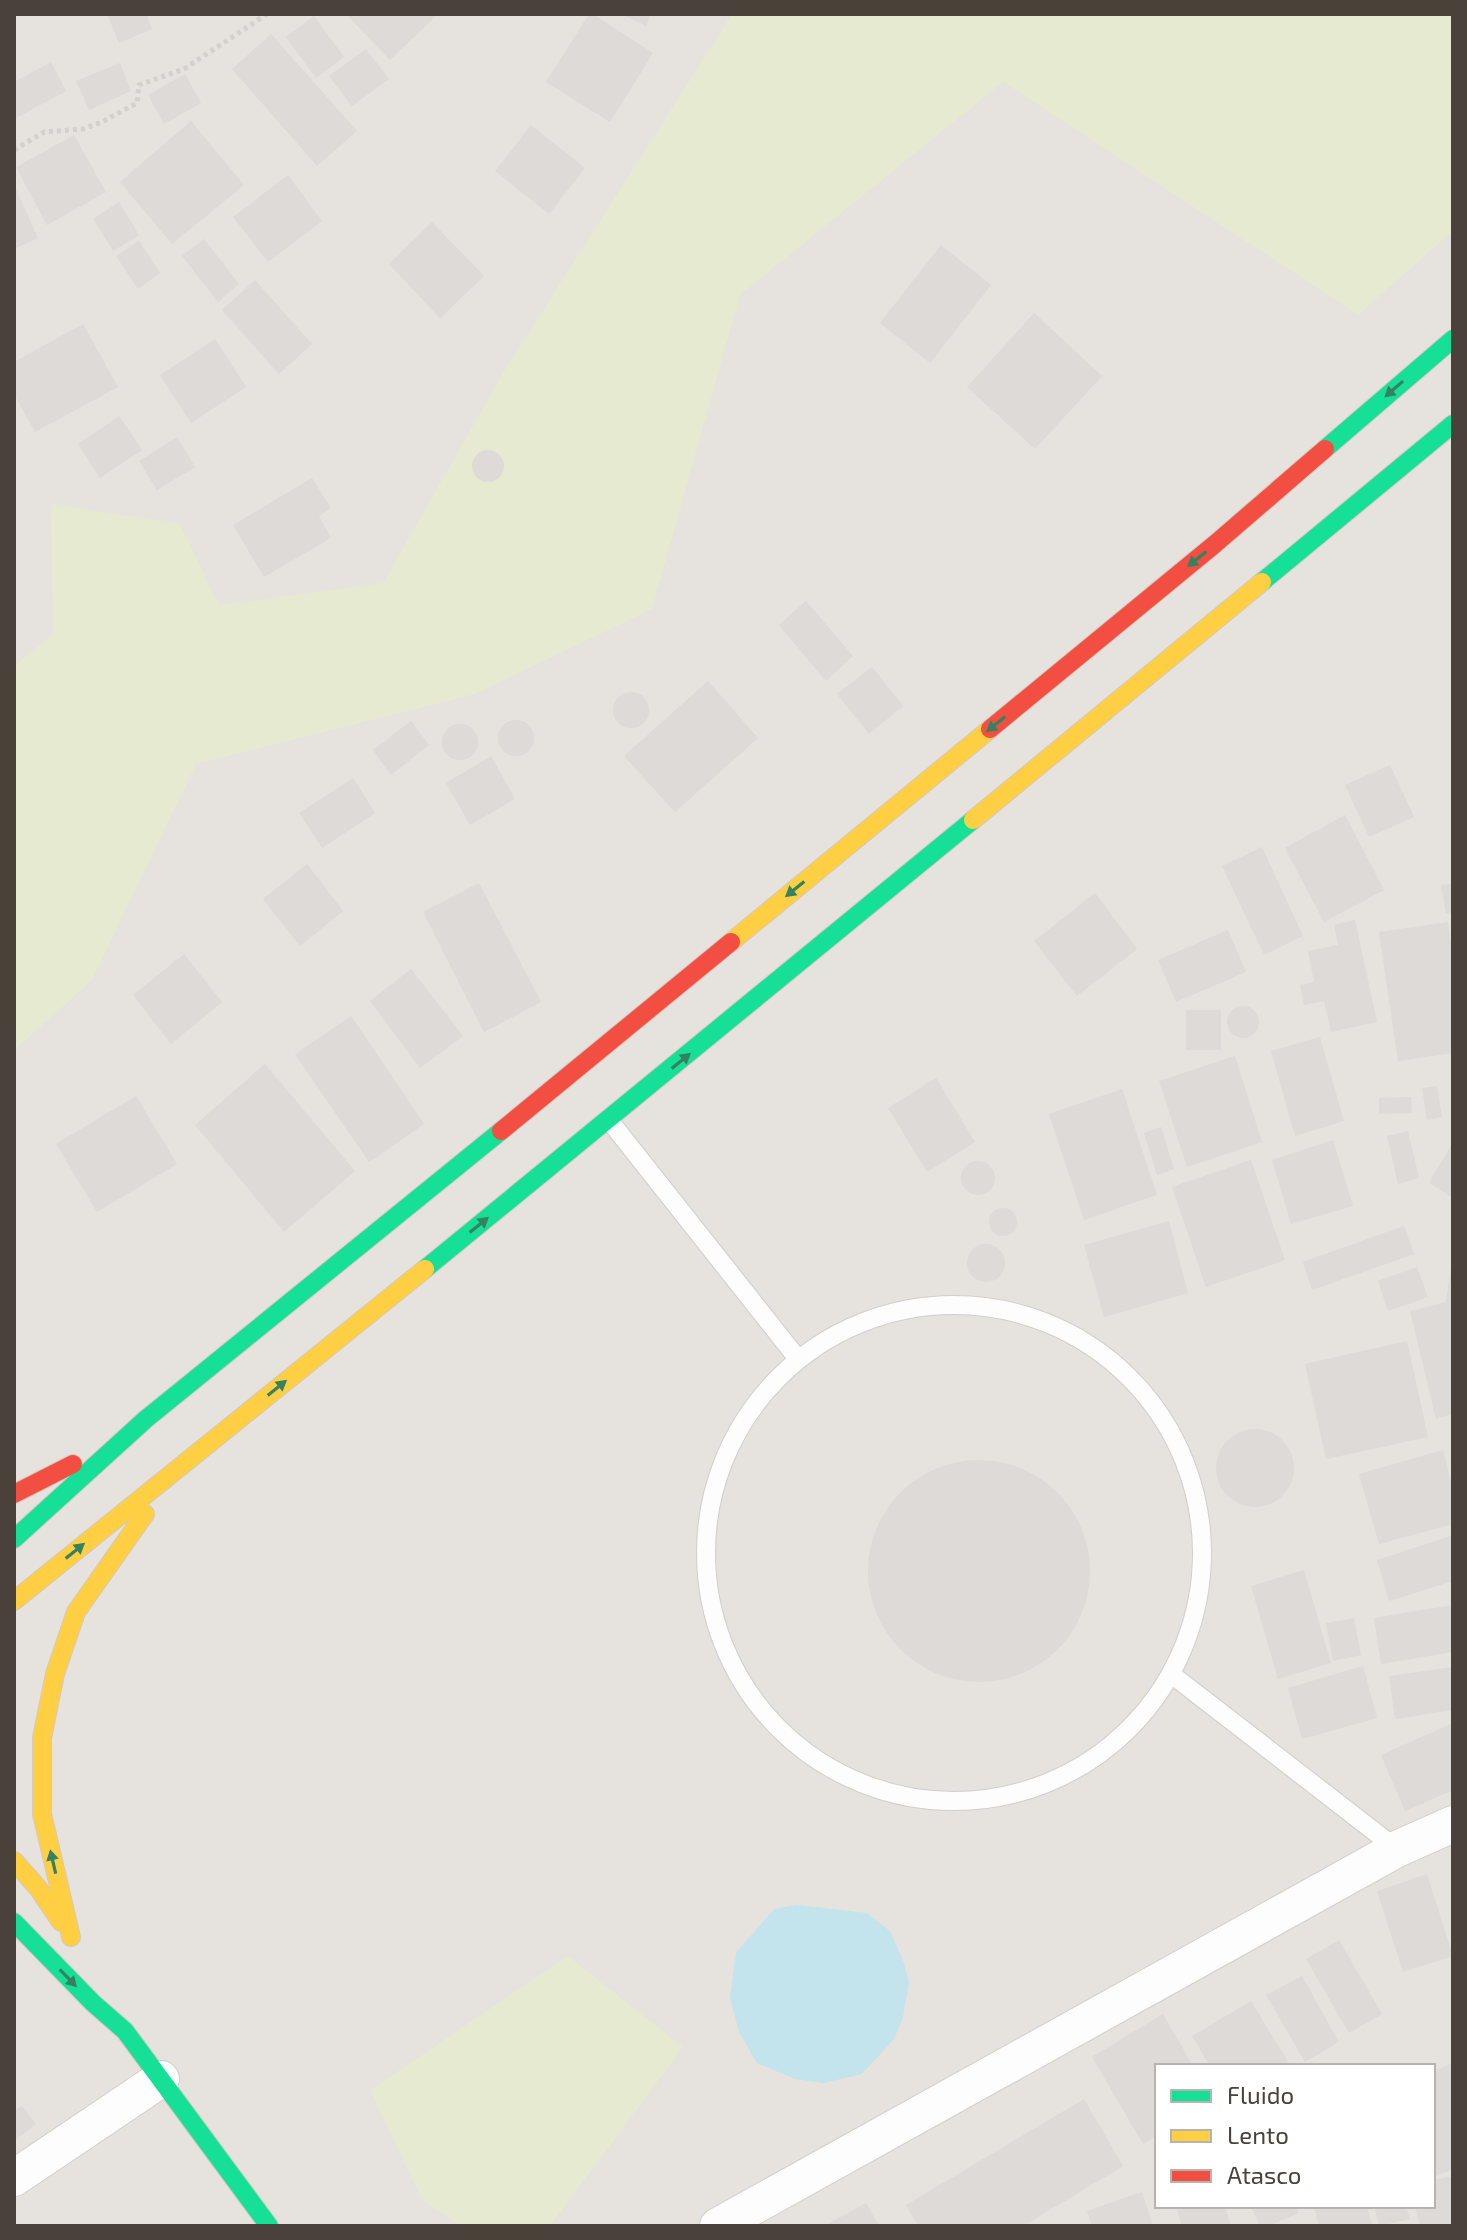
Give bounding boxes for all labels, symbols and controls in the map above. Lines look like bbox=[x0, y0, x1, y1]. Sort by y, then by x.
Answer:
one-way arrow bbox=[1384, 380, 1404, 398]
one-way arrow bbox=[1187, 550, 1207, 567]
one-way arrow bbox=[986, 715, 1006, 732]
one-way arrow bbox=[785, 880, 805, 897]
one-way arrow bbox=[671, 1053, 691, 1070]
one-way arrow bbox=[469, 1217, 489, 1234]
one-way arrow bbox=[267, 1380, 287, 1397]
one-way arrow bbox=[64, 1543, 85, 1560]
one-way arrow bbox=[47, 1849, 59, 1874]
one-way arrow bbox=[59, 1968, 77, 1987]
legend bbox=[1155, 2064, 1435, 2208]
text: Fluido bbox=[1227, 2080, 1294, 2109]
text: Lento bbox=[1227, 2120, 1289, 2149]
text: Atasco bbox=[1227, 2160, 1301, 2189]

